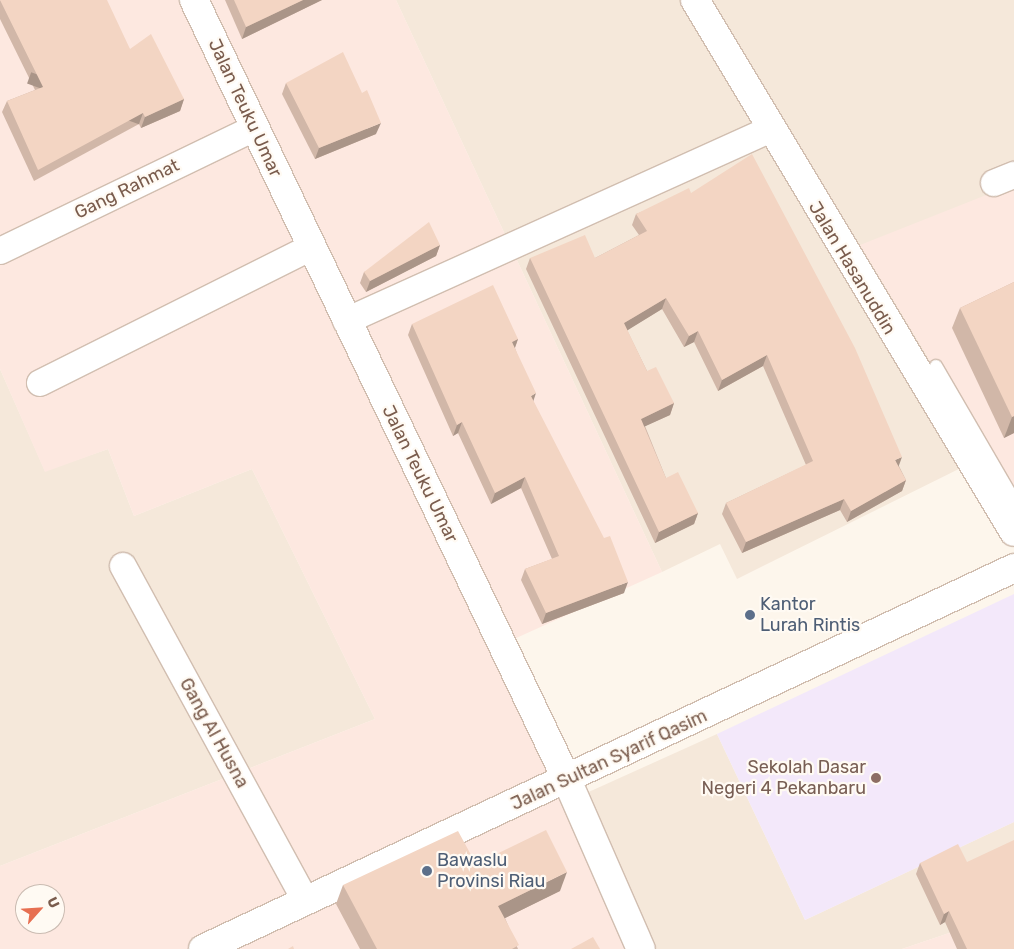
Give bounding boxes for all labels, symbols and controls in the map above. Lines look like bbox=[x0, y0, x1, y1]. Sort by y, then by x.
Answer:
street label: Jalan Teuku Umar bbox=[203, 35, 287, 181]
street label: Gang Rahmat bbox=[71, 154, 183, 224]
street label: Jalan Hasanuddin bbox=[804, 198, 900, 338]
street label: Jalan Teuku Umar bbox=[377, 402, 463, 546]
place label: Kantor Lurah Rintis bbox=[760, 594, 860, 636]
marker: Kantor Lurah Rintis bbox=[744, 609, 756, 621]
street label: Gang Al Husna bbox=[175, 674, 253, 792]
street label: Jalan Sultan Syarif Qasim bbox=[507, 705, 711, 815]
place label: Sekolah Dasar Negeri 4 Pekanbaru bbox=[702, 757, 866, 800]
marker: Sekolah Dasar Negeri 4 Pekanbaru bbox=[870, 772, 882, 784]
place label: Bawaslu Provinsi Riau bbox=[437, 850, 545, 892]
marker: Bawaslu Provinsi Riau bbox=[421, 865, 433, 877]
north arrow bbox=[15, 884, 65, 934]
text: U bbox=[43, 894, 63, 911]

